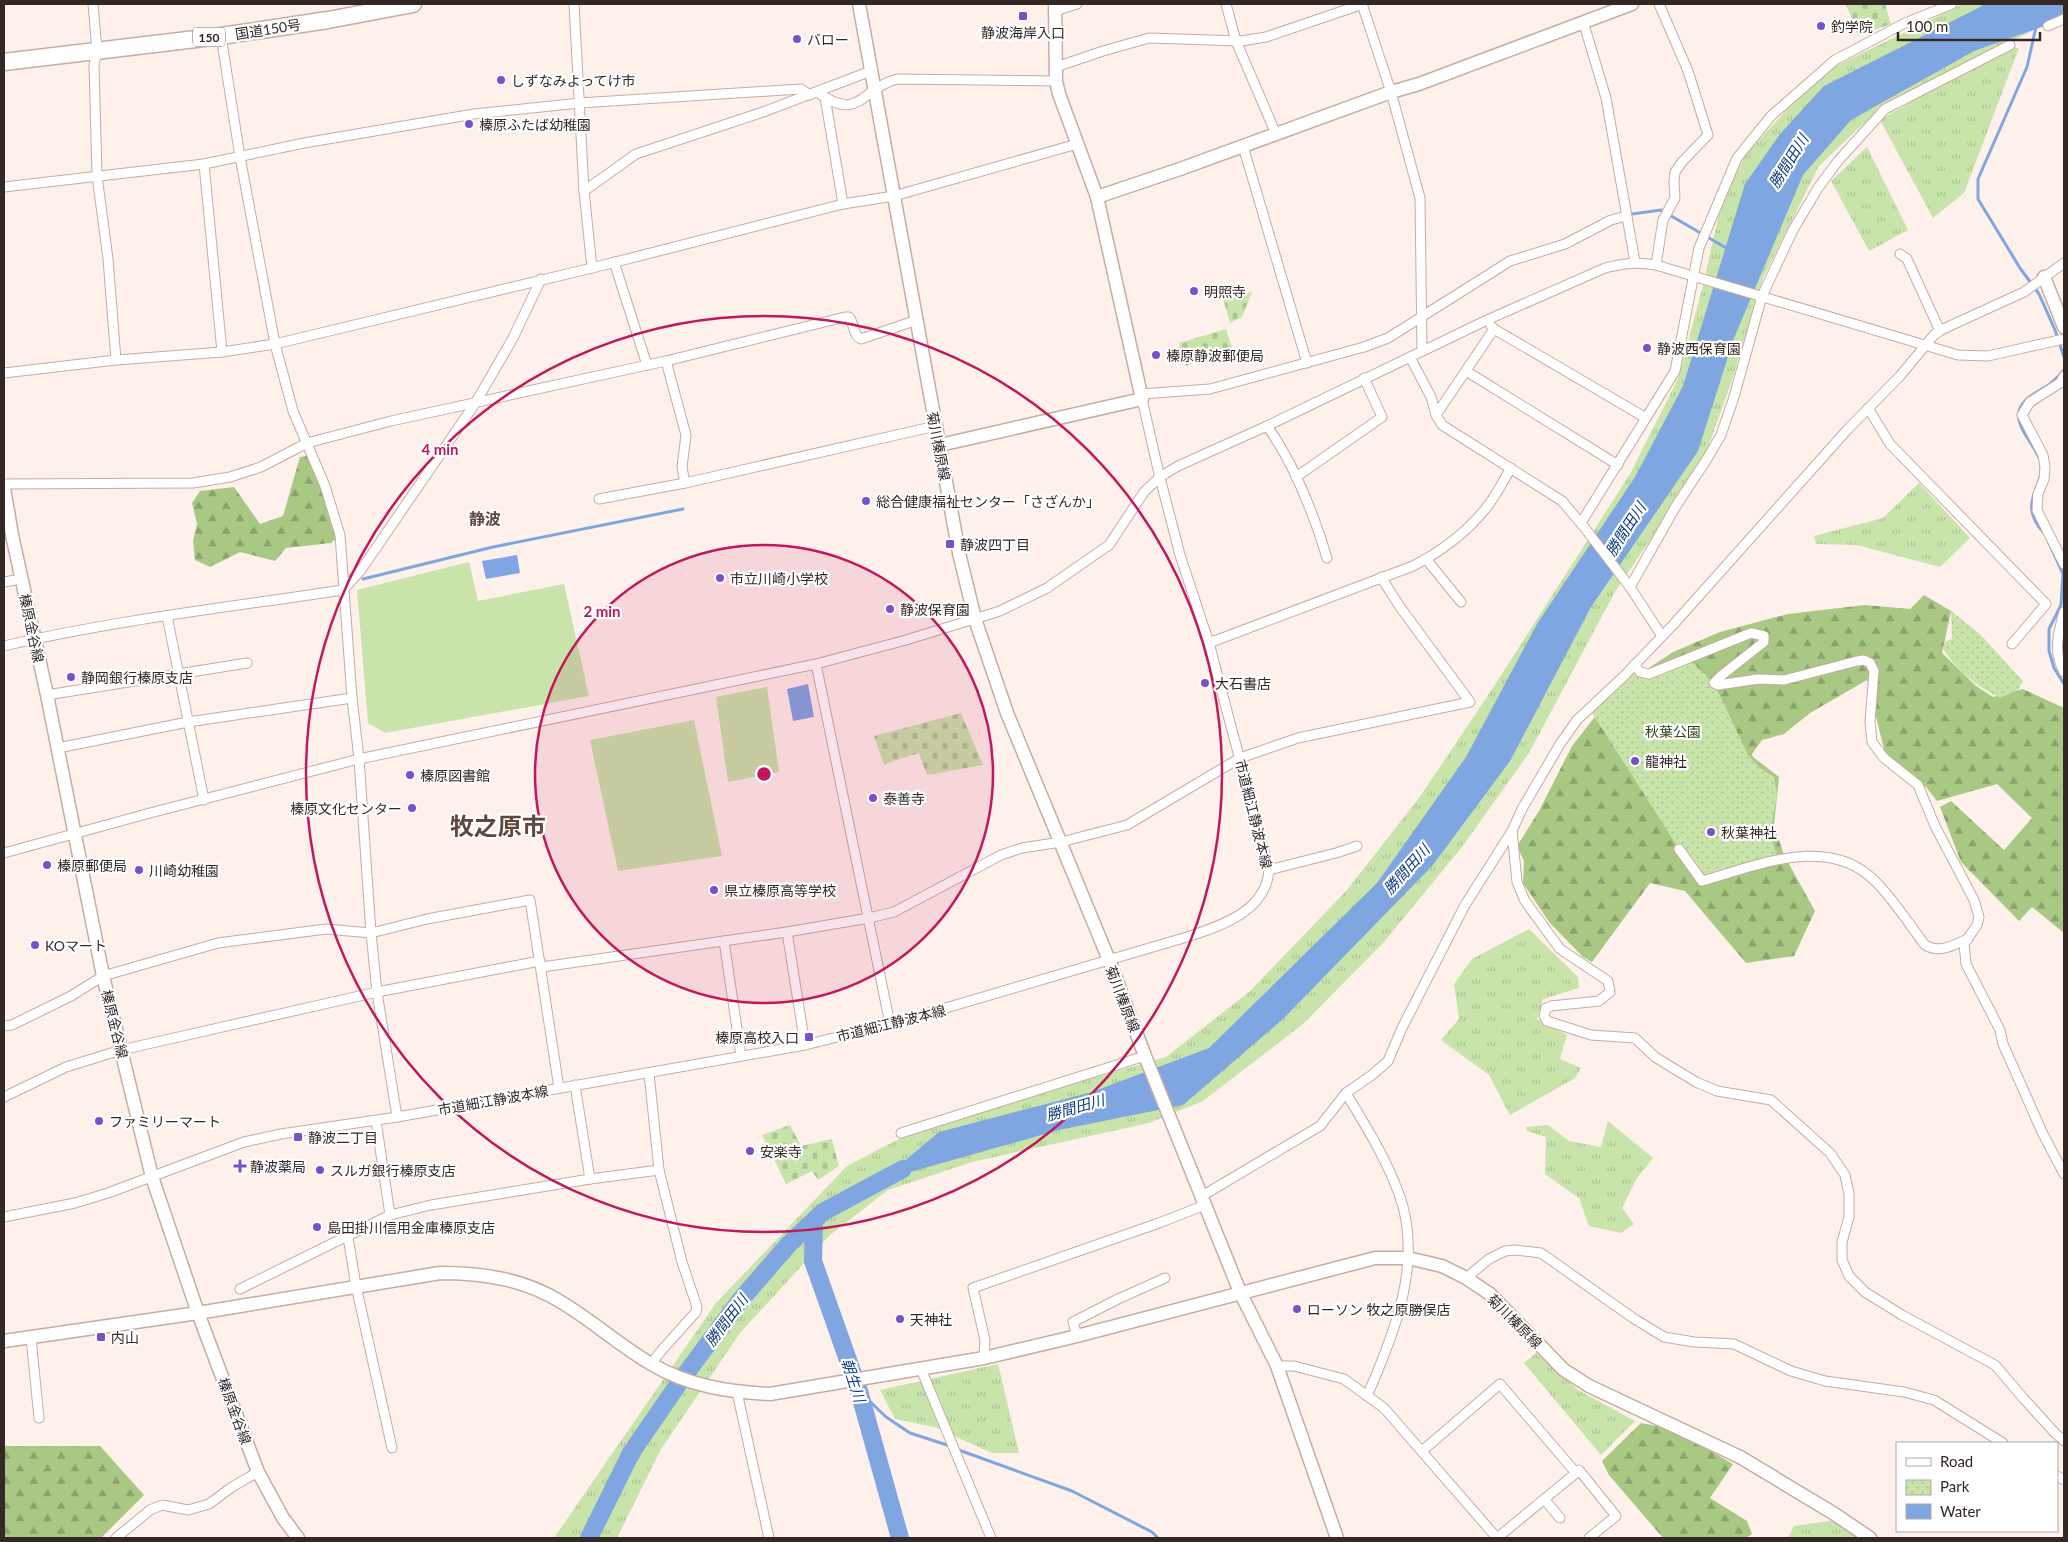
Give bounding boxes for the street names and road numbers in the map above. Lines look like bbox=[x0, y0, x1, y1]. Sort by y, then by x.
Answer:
street label: 国道150号 bbox=[234, 15, 302, 43]
road number: 150 bbox=[193, 28, 225, 46]
street label: 菊川榛原線 bbox=[924, 410, 954, 482]
street label: 榛原金谷線 bbox=[16, 592, 48, 664]
street label: 市道細江静波本線 bbox=[1232, 758, 1276, 870]
street label: 菊川榛原線 bbox=[1103, 963, 1143, 1035]
street label: 榛原金谷線 bbox=[98, 988, 132, 1060]
street label: 市道細江静波本線 bbox=[835, 1001, 947, 1045]
street label: 市道細江静波本線 bbox=[436, 1082, 550, 1118]
street label: 菊川榛原線 bbox=[1484, 1290, 1546, 1352]
street label: 榛原金谷線 bbox=[215, 1375, 255, 1447]

